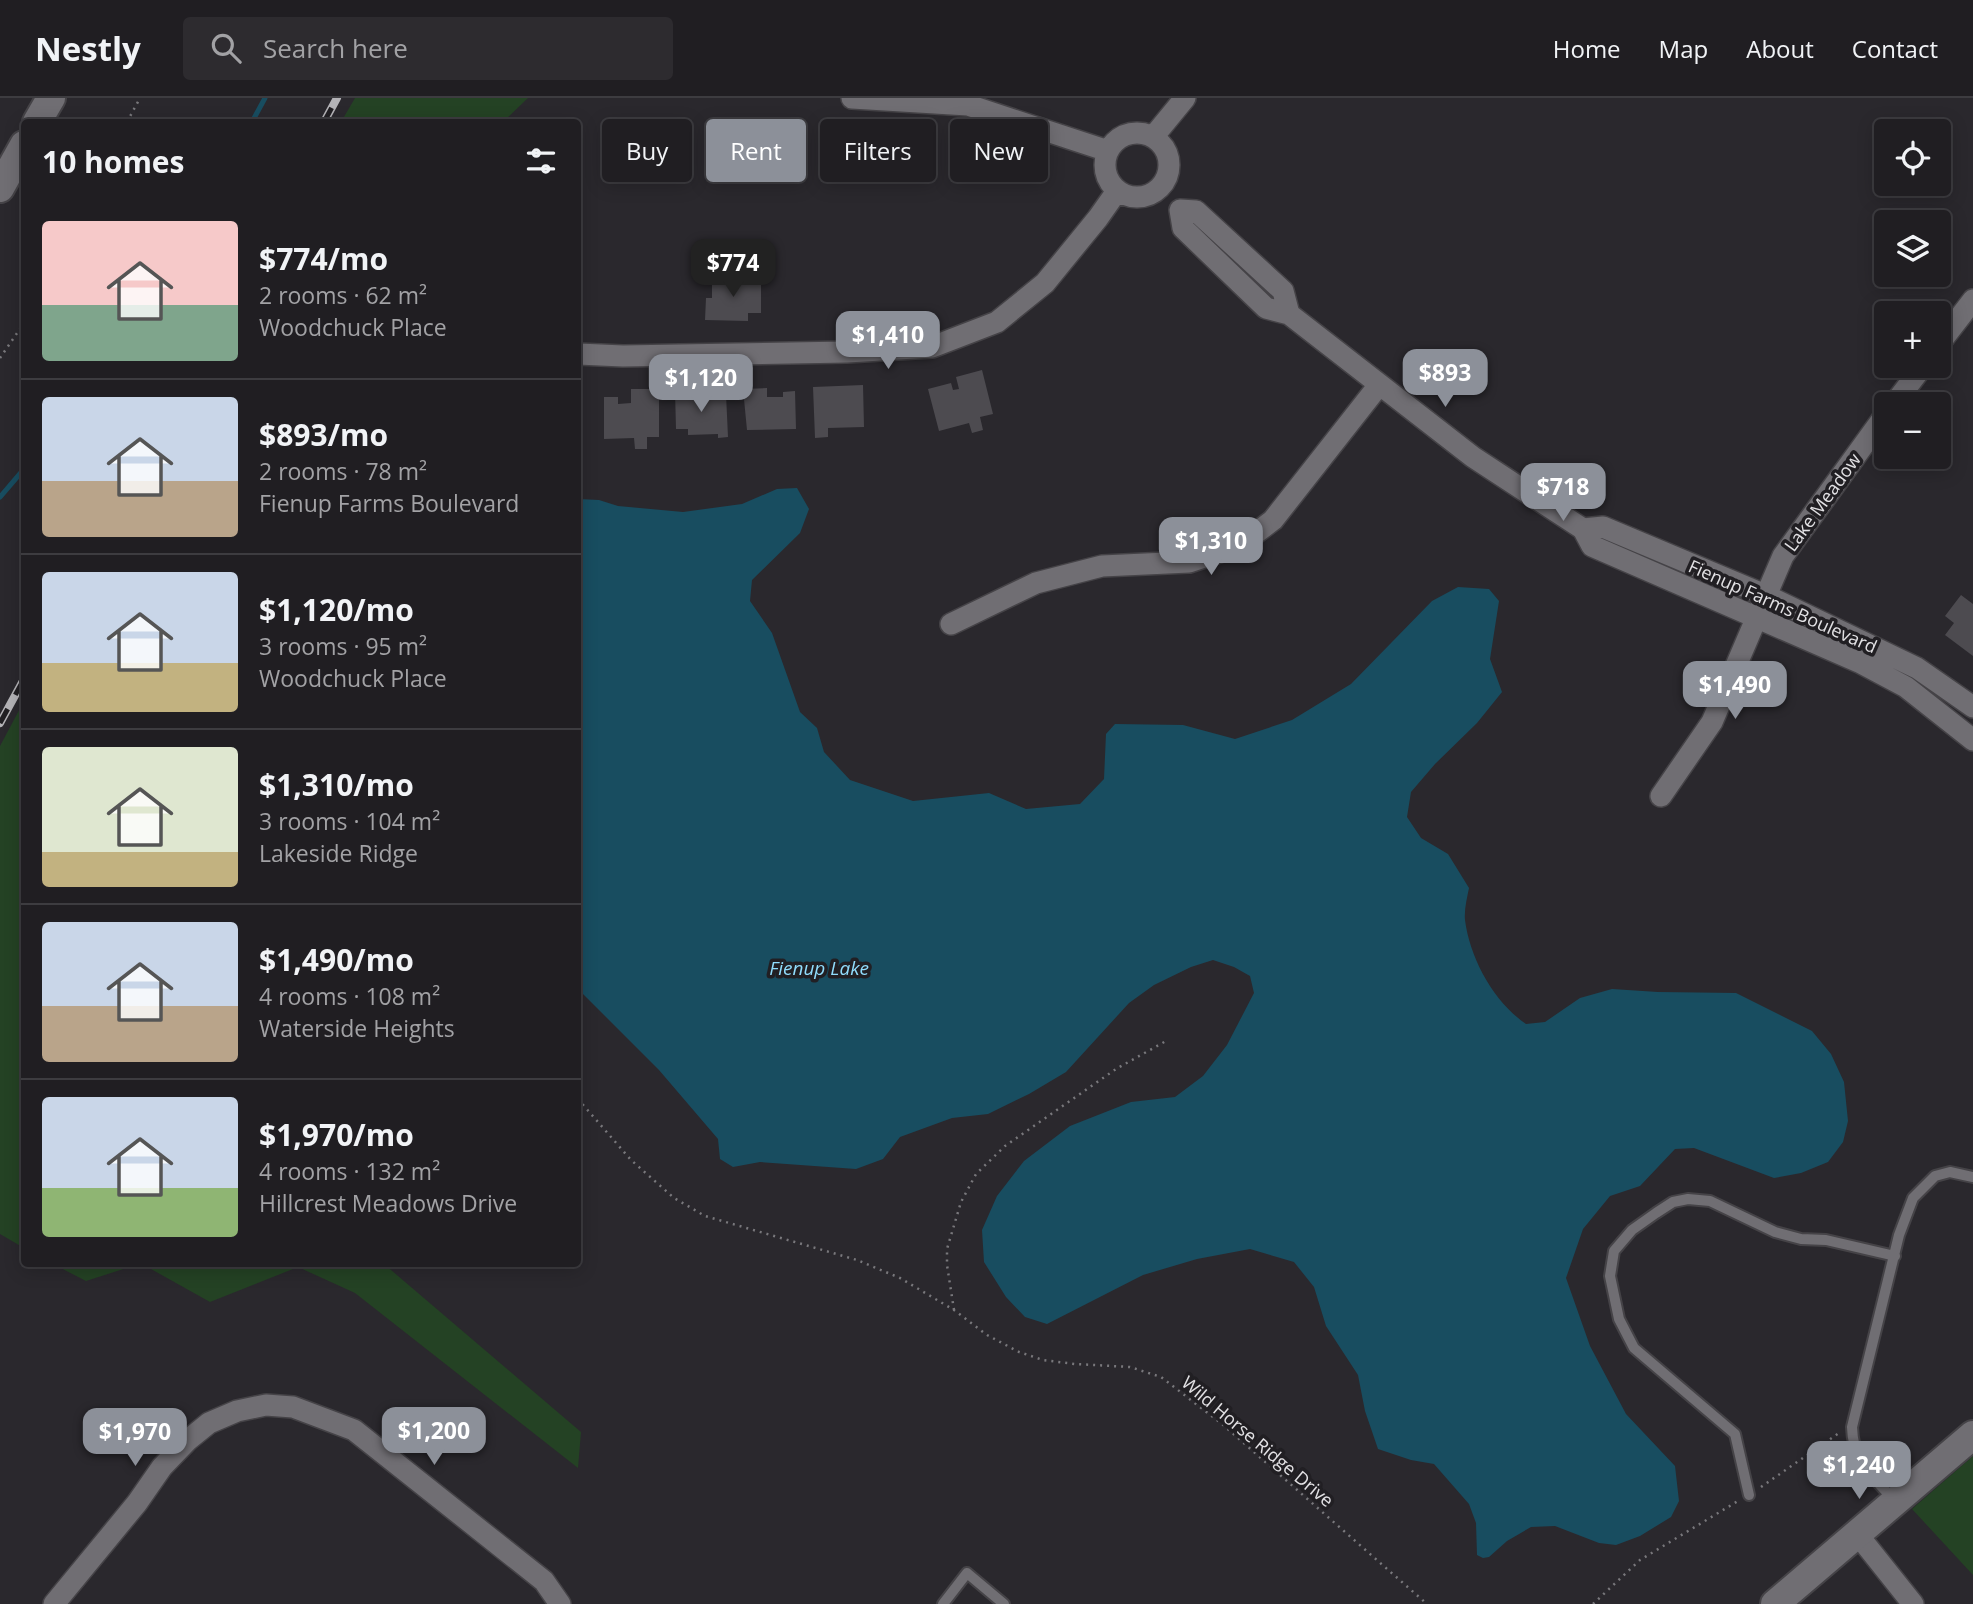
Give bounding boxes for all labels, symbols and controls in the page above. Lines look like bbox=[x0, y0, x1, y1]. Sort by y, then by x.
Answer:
search box bbox=[183, 17, 673, 80]
text: Nestly bbox=[35, 26, 141, 71]
icon: search bbox=[207, 29, 245, 67]
text: Search here bbox=[263, 30, 408, 66]
text: Home bbox=[1553, 32, 1621, 65]
text: Map bbox=[1659, 32, 1708, 65]
text: About bbox=[1746, 32, 1814, 65]
text: Contact bbox=[1852, 32, 1938, 65]
chip: Buy bbox=[602, 119, 692, 182]
chip: Rent bbox=[706, 119, 806, 182]
chip: Filters bbox=[820, 119, 936, 182]
chip: New bbox=[950, 119, 1048, 182]
map controls bbox=[1874, 119, 1951, 469]
button: locate bbox=[1874, 119, 1951, 196]
text: 10 homes bbox=[42, 141, 185, 182]
icon: filters bbox=[522, 142, 560, 180]
button: layers bbox=[1874, 210, 1951, 287]
text: $774/mo bbox=[259, 238, 388, 279]
pin: $774 bbox=[692, 240, 774, 299]
text: $774 bbox=[707, 246, 759, 278]
icon: home bbox=[98, 249, 182, 333]
text: 2 rooms · 62 m² bbox=[259, 279, 427, 311]
button: + bbox=[1874, 301, 1951, 378]
text: Woodchuck Place bbox=[259, 311, 447, 343]
pin: $1,410 bbox=[831, 312, 945, 371]
text: $1,410 bbox=[852, 318, 924, 350]
pin: $893 bbox=[1404, 350, 1486, 409]
pin: $1,120 bbox=[644, 354, 758, 414]
text: $893 bbox=[1419, 356, 1471, 388]
text: $1,120 bbox=[665, 361, 737, 393]
button: − bbox=[1874, 392, 1951, 469]
text: $893/mo bbox=[259, 414, 388, 455]
icon: home bbox=[98, 425, 182, 509]
street label: Lake Meadow bbox=[1778, 448, 1866, 556]
text: 2 rooms · 78 m² bbox=[259, 455, 427, 487]
pin: $718 bbox=[1522, 464, 1604, 523]
text: $718 bbox=[1537, 470, 1589, 502]
text: Fienup Farms Boulevard bbox=[259, 487, 519, 519]
pin: $1,310 bbox=[1154, 518, 1268, 577]
text: $1,310 bbox=[1175, 524, 1247, 556]
street label: Fienup Farms Boulevard bbox=[1685, 554, 1881, 658]
text: $1,120/mo bbox=[259, 589, 414, 630]
icon: home bbox=[98, 600, 182, 684]
text: 3 rooms · 95 m² bbox=[259, 630, 427, 662]
text: Woodchuck Place bbox=[259, 662, 447, 694]
pin: $1,490 bbox=[1678, 662, 1792, 721]
text: $1,490 bbox=[1699, 668, 1771, 700]
text: $1,310/mo bbox=[259, 764, 414, 805]
icon: home bbox=[98, 775, 182, 859]
text: 3 rooms · 104 m² bbox=[259, 805, 440, 837]
text: Lakeside Ridge bbox=[259, 837, 418, 869]
text: $1,490/mo bbox=[259, 939, 414, 980]
icon: home bbox=[98, 950, 182, 1034]
water label: Fienup Lake bbox=[769, 955, 869, 981]
text: 4 rooms · 108 m² bbox=[259, 980, 440, 1012]
text: Waterside Heights bbox=[259, 1012, 455, 1044]
text: $1,970/mo bbox=[259, 1114, 414, 1155]
icon: home bbox=[98, 1125, 182, 1209]
text: 4 rooms · 132 m² bbox=[259, 1155, 440, 1187]
text: Hillcrest Meadows Drive bbox=[259, 1187, 517, 1219]
street label: Wild Horse Ridge Drive bbox=[1177, 1370, 1339, 1512]
pin: $1,970 bbox=[78, 1408, 192, 1468]
pin: $1,200 bbox=[377, 1408, 491, 1467]
text: $1,200 bbox=[398, 1414, 470, 1446]
text: $1,970 bbox=[99, 1415, 171, 1447]
pin: $1,240 bbox=[1802, 1442, 1916, 1501]
text: $1,240 bbox=[1823, 1448, 1895, 1480]

